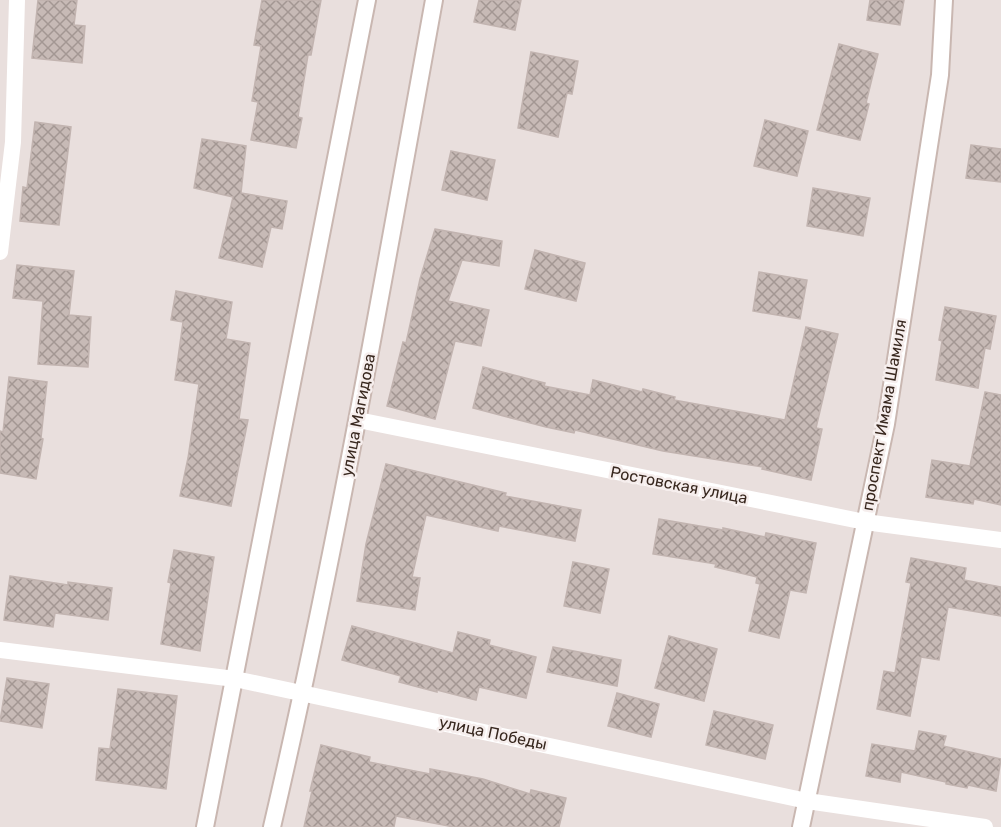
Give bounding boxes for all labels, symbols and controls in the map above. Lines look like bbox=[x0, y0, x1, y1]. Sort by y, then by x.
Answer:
street label: проспект Имама Шамиля bbox=[858, 318, 910, 512]
street label: улица Магидова bbox=[337, 352, 379, 478]
street label: Ростовская улица bbox=[609, 462, 749, 508]
street label: улица Победы bbox=[437, 712, 549, 754]

